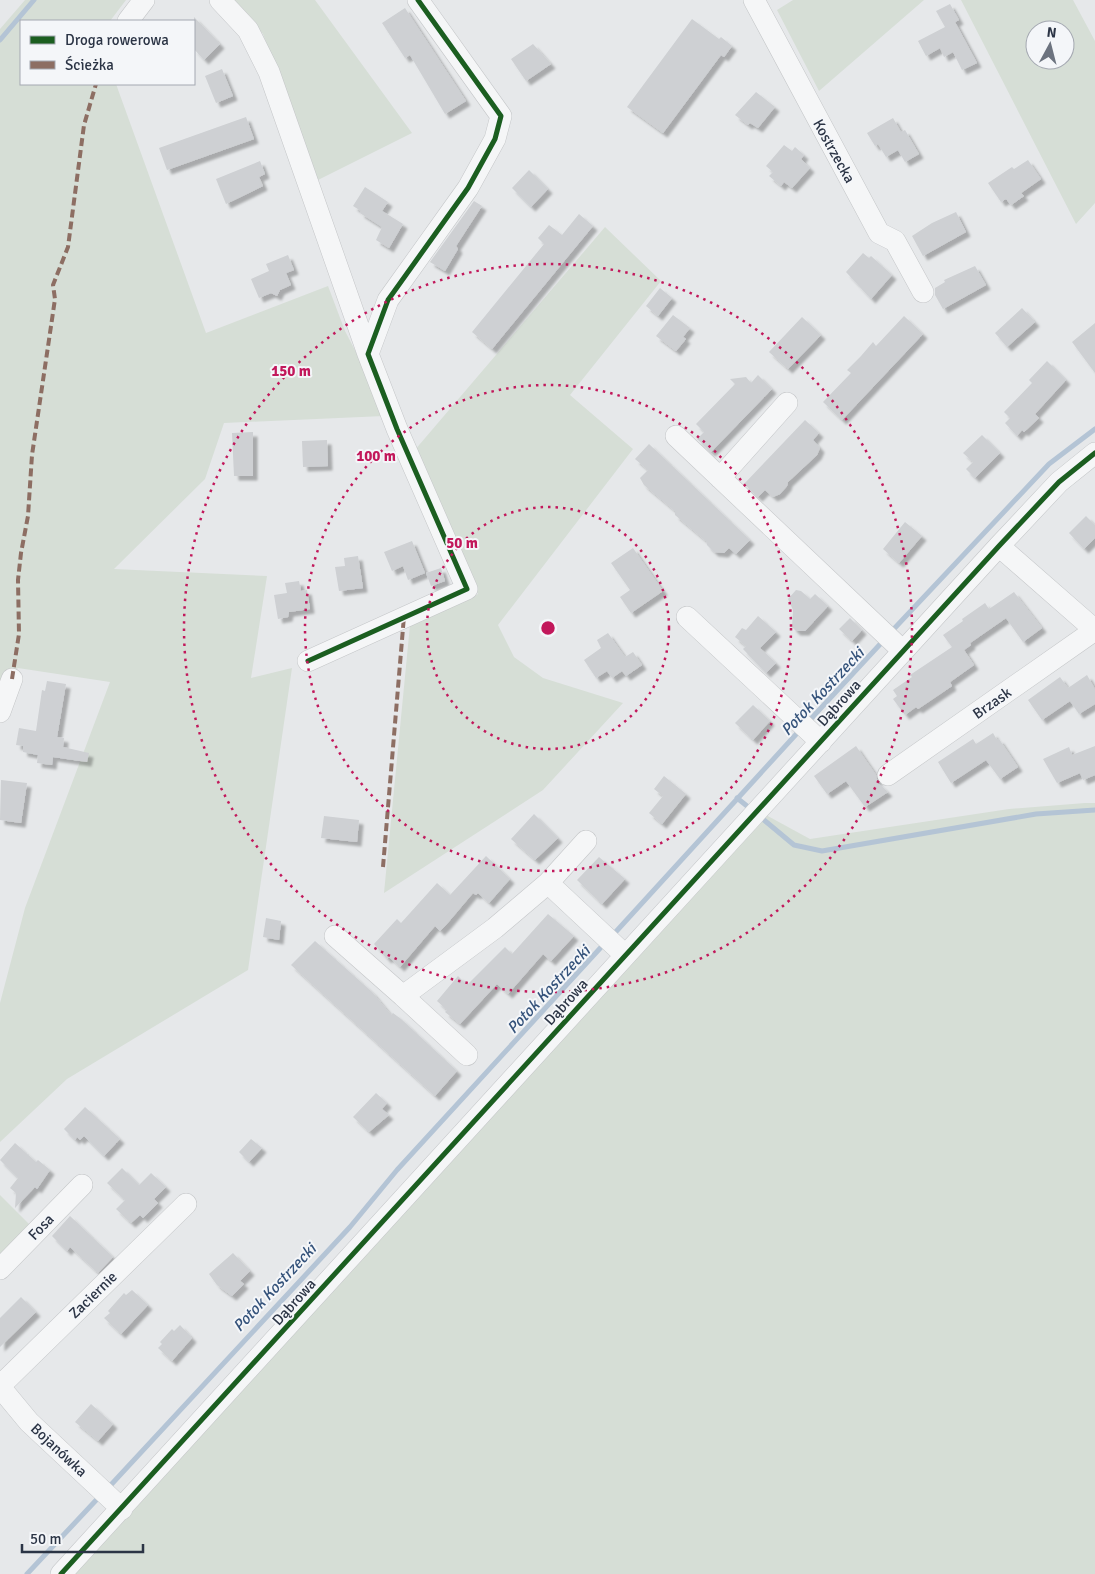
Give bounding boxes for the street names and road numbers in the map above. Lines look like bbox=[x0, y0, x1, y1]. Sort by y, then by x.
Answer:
street label: Kostrzecka bbox=[809, 116, 859, 186]
street label: Dąbrowa bbox=[813, 676, 865, 730]
street label: Brzask bbox=[969, 683, 1015, 723]
street label: Dąbrowa bbox=[540, 975, 592, 1029]
street label: Fosa bbox=[24, 1210, 58, 1244]
street label: Zaciernie bbox=[65, 1268, 121, 1322]
street label: Dąbrowa bbox=[268, 1275, 320, 1329]
street label: Bojanówka bbox=[27, 1419, 91, 1481]

